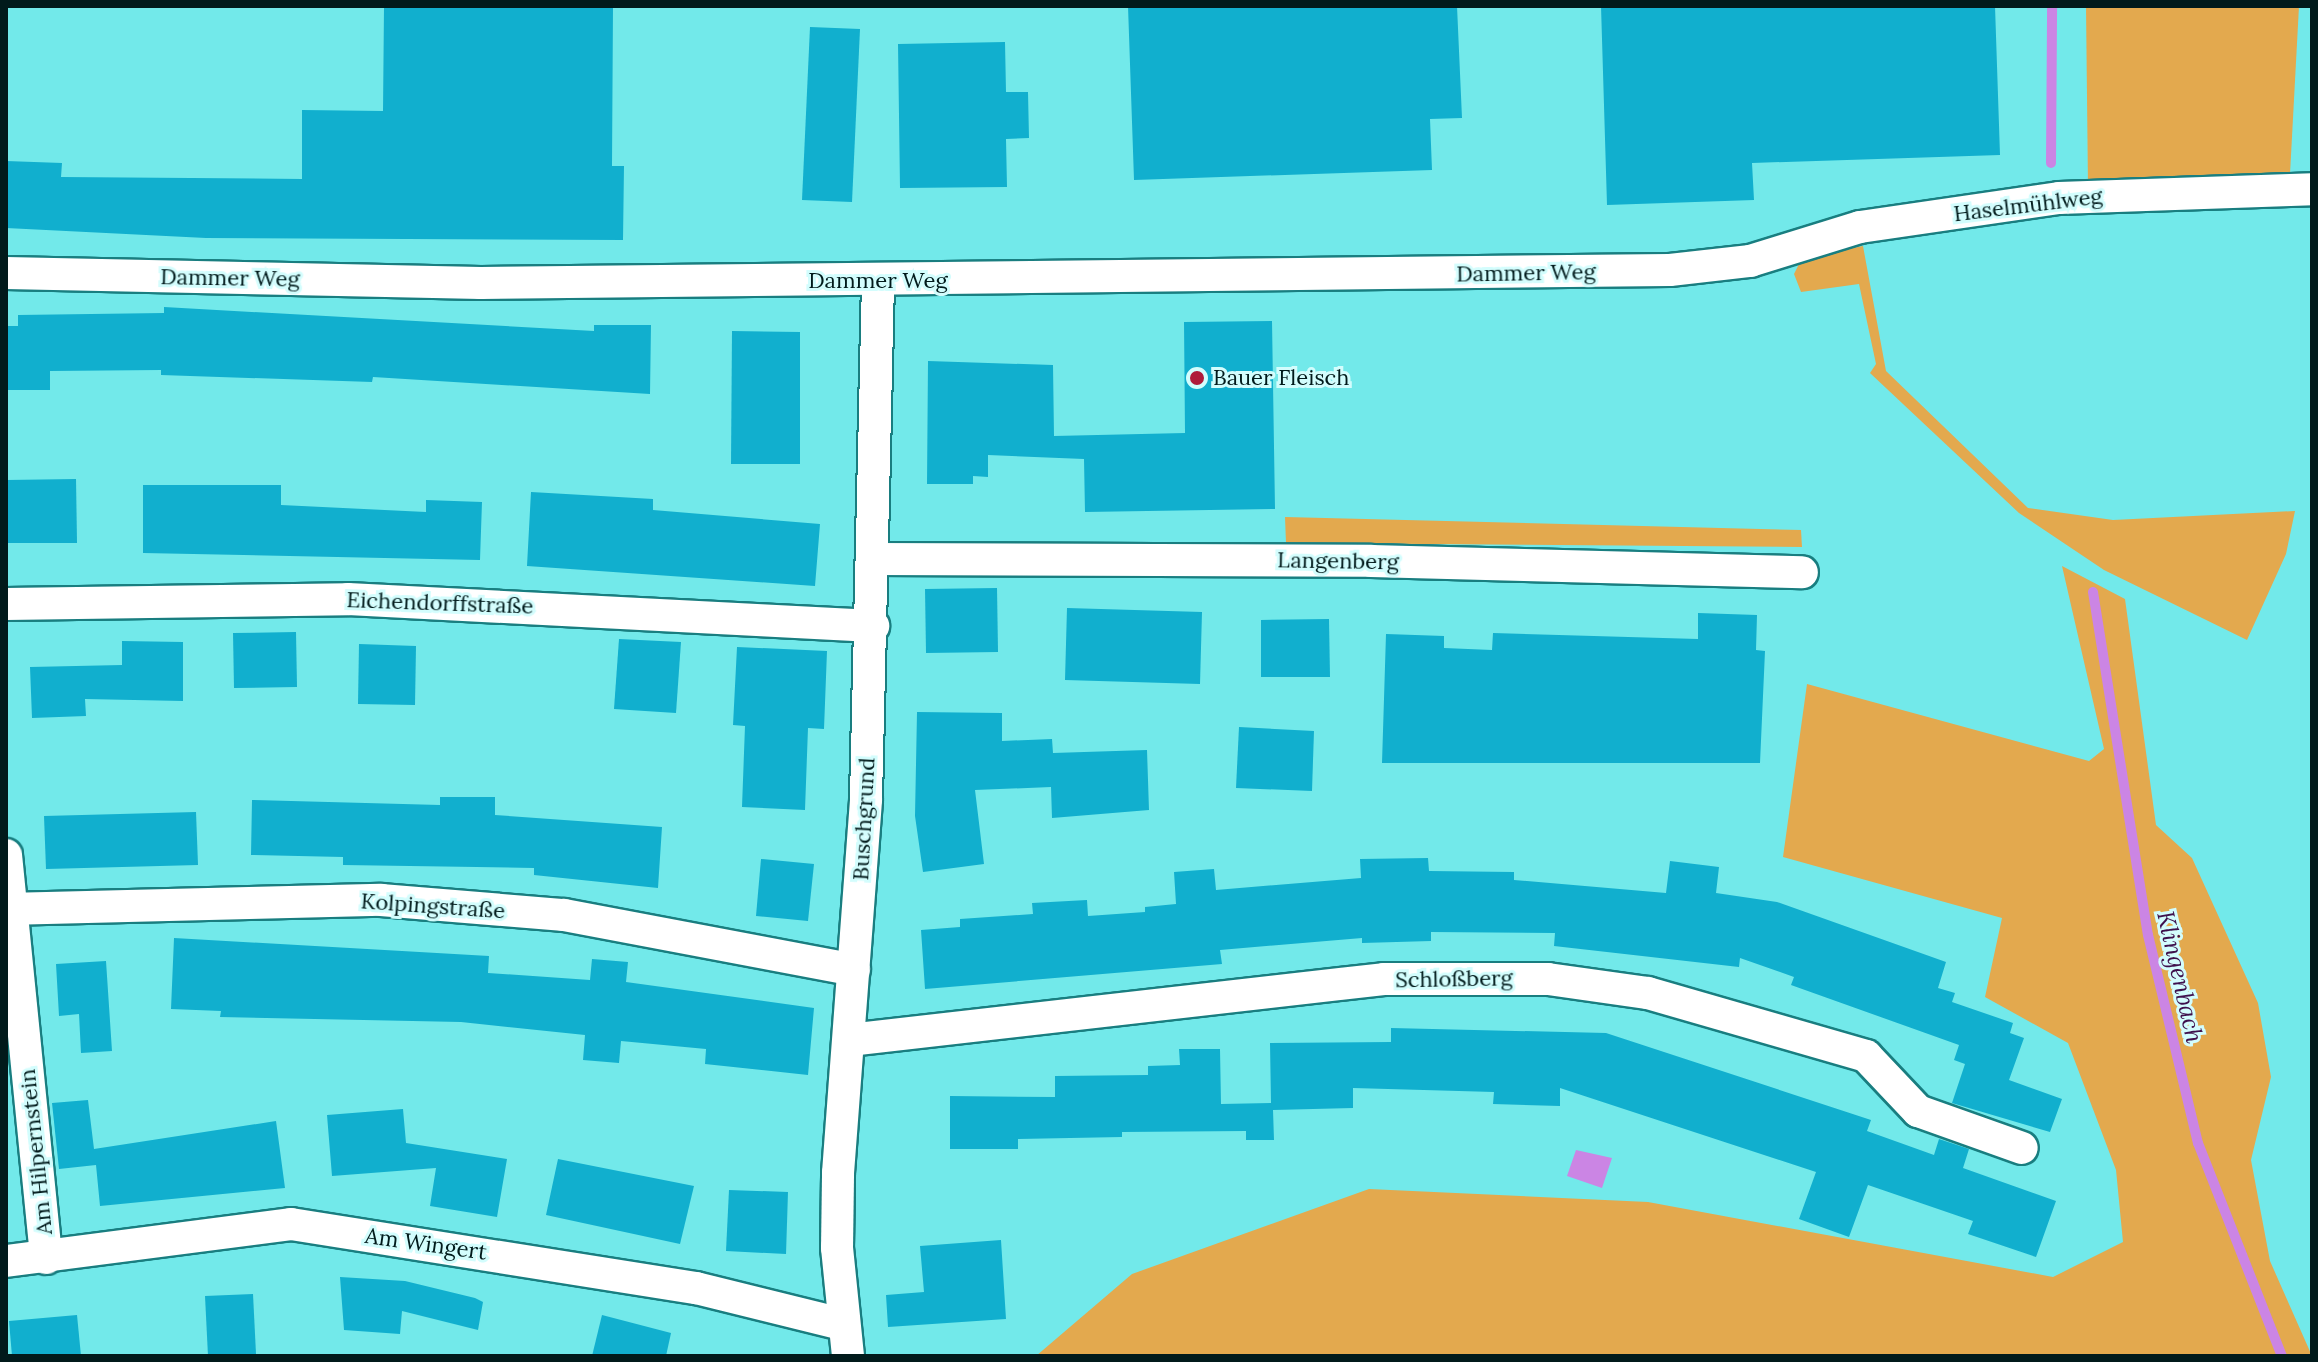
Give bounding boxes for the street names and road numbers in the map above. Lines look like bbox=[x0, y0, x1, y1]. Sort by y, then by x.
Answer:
street label: Haselmühlweg bbox=[1952, 183, 2104, 227]
street label: Dammer Weg bbox=[1456, 259, 1596, 287]
street label: Dammer Weg bbox=[160, 264, 300, 292]
street label: Dammer Weg bbox=[808, 268, 948, 294]
street label: Langenberg bbox=[1277, 547, 1399, 575]
street label: Eichendorffstraße bbox=[346, 587, 534, 619]
street label: Buschgrund bbox=[848, 757, 880, 881]
street label: Kolpingstraße bbox=[360, 888, 506, 924]
street label: Schloßberg bbox=[1395, 965, 1513, 993]
street label: Am Hilpernstein bbox=[14, 1068, 58, 1236]
street label: Am Wingert bbox=[364, 1222, 488, 1266]

